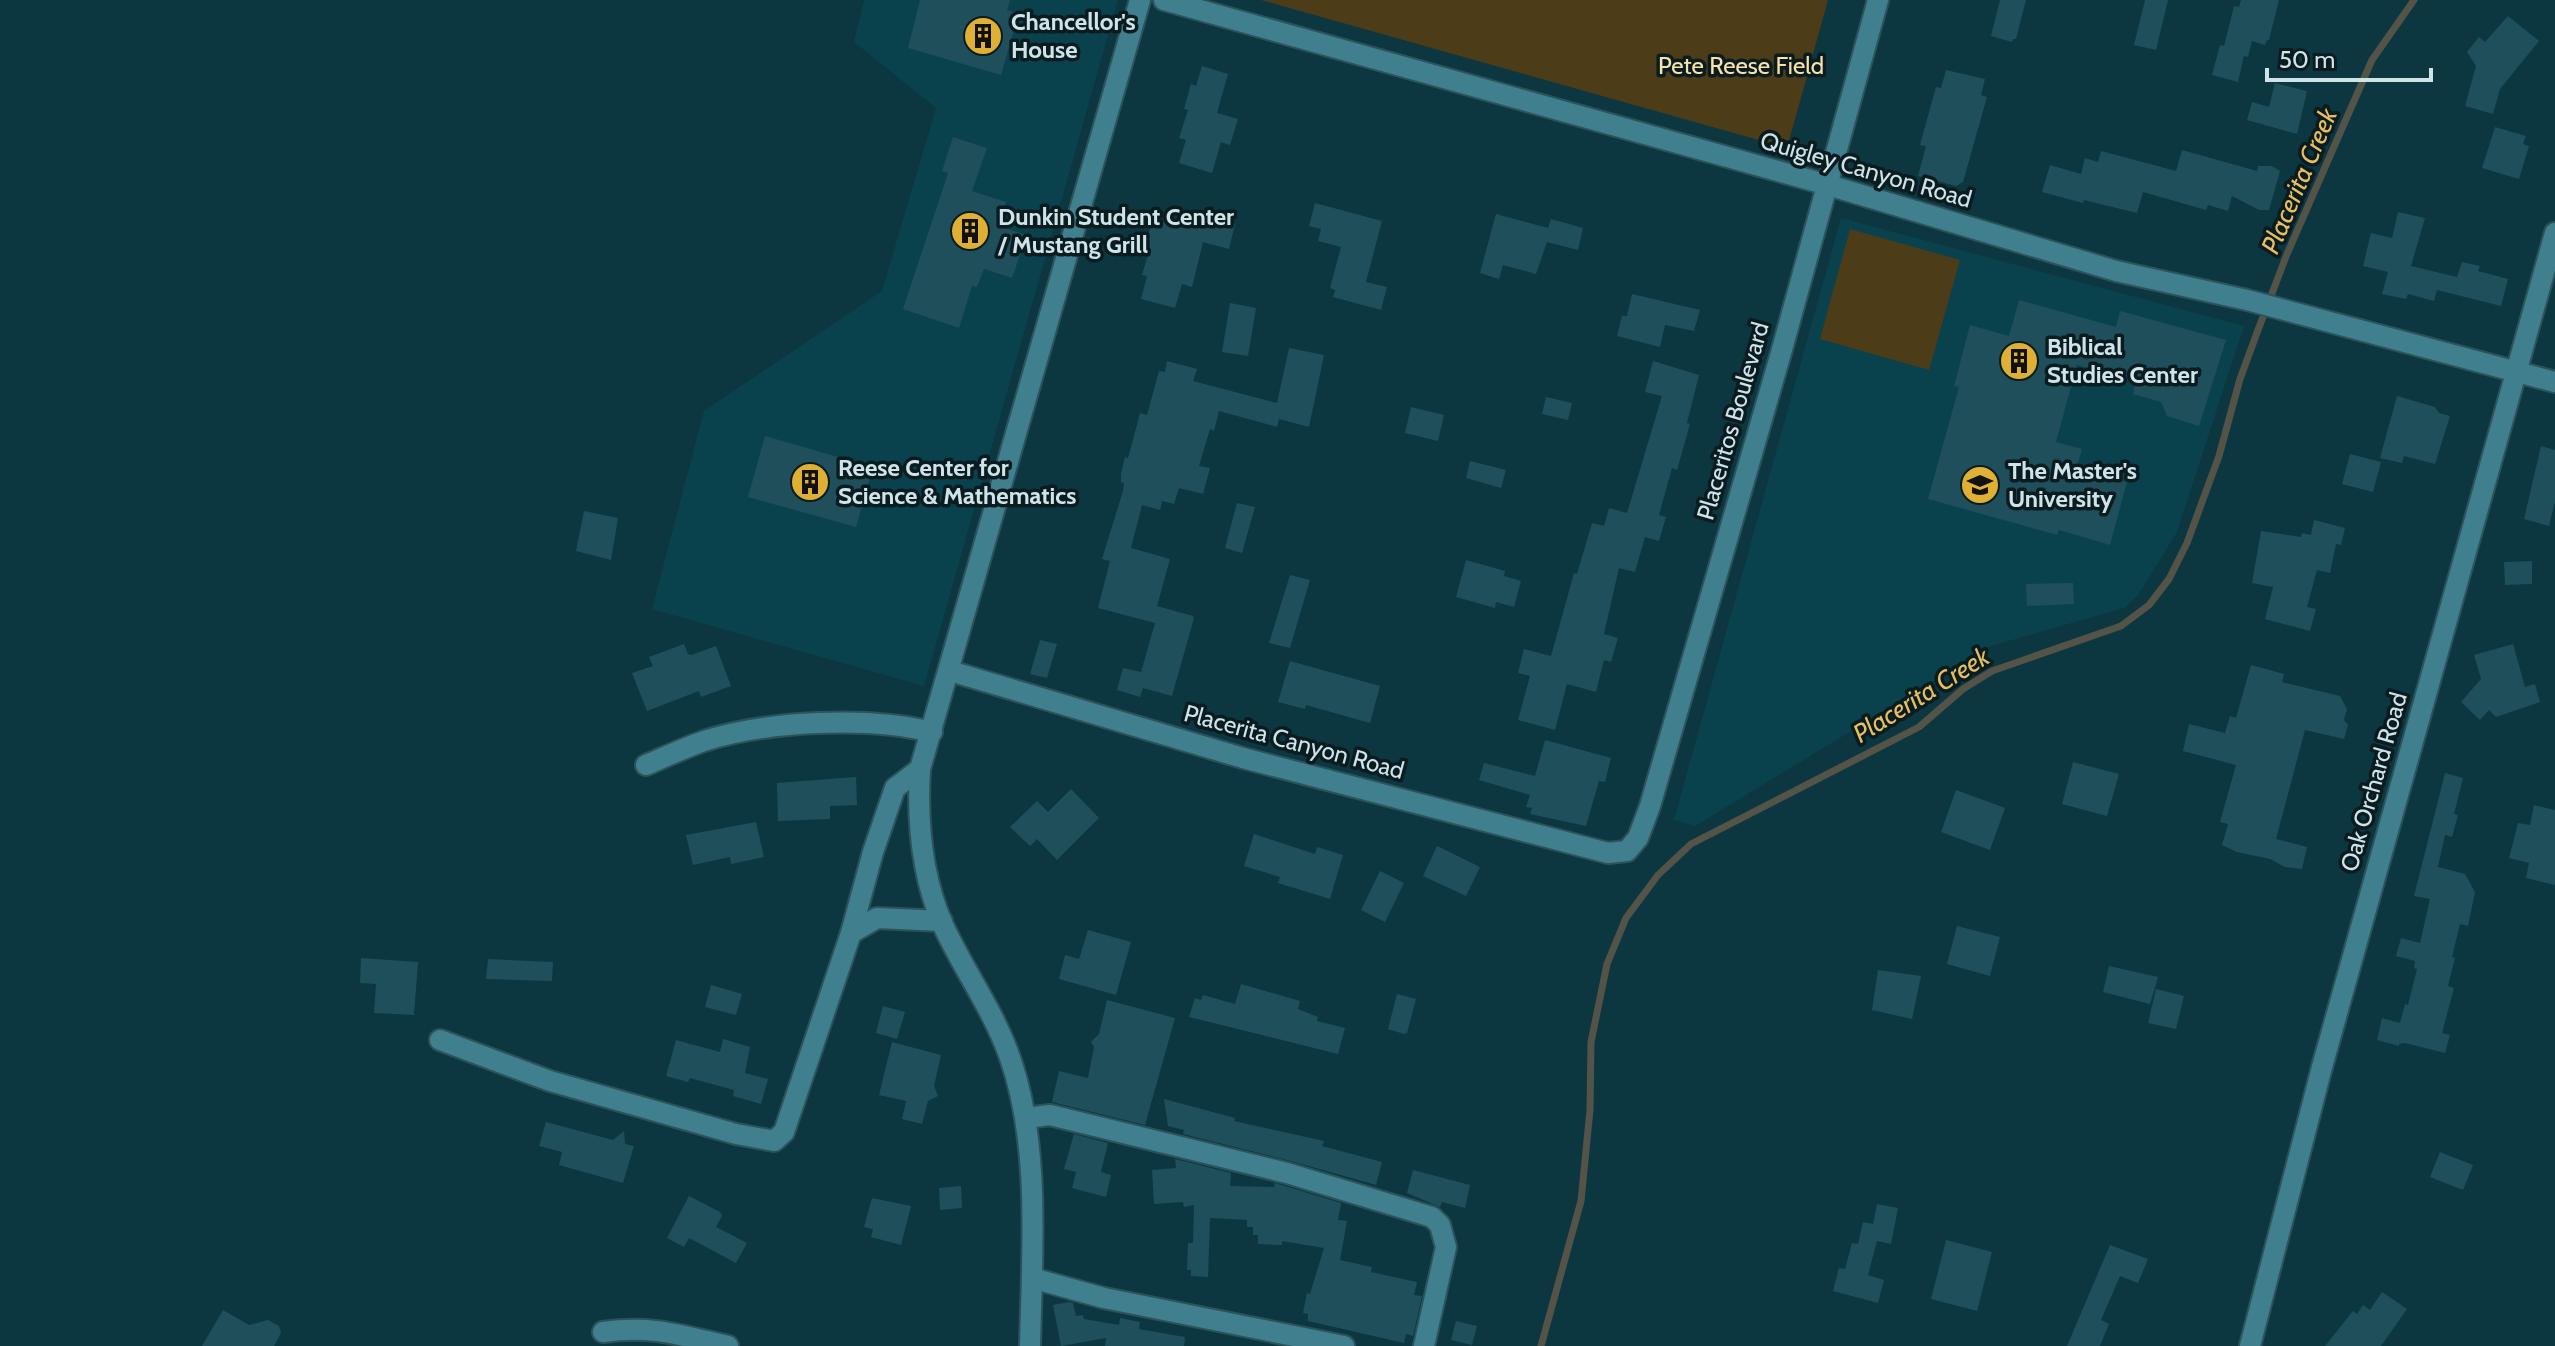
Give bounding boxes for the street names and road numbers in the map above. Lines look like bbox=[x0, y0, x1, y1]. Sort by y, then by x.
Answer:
street label: Quigley Canyon Road bbox=[1757, 125, 1975, 214]
street label: Placeritos Boulevard bbox=[1690, 319, 1775, 523]
street label: Oak Orchard Road bbox=[2334, 689, 2413, 875]
street label: Placerita Canyon Road bbox=[1181, 698, 1407, 785]

